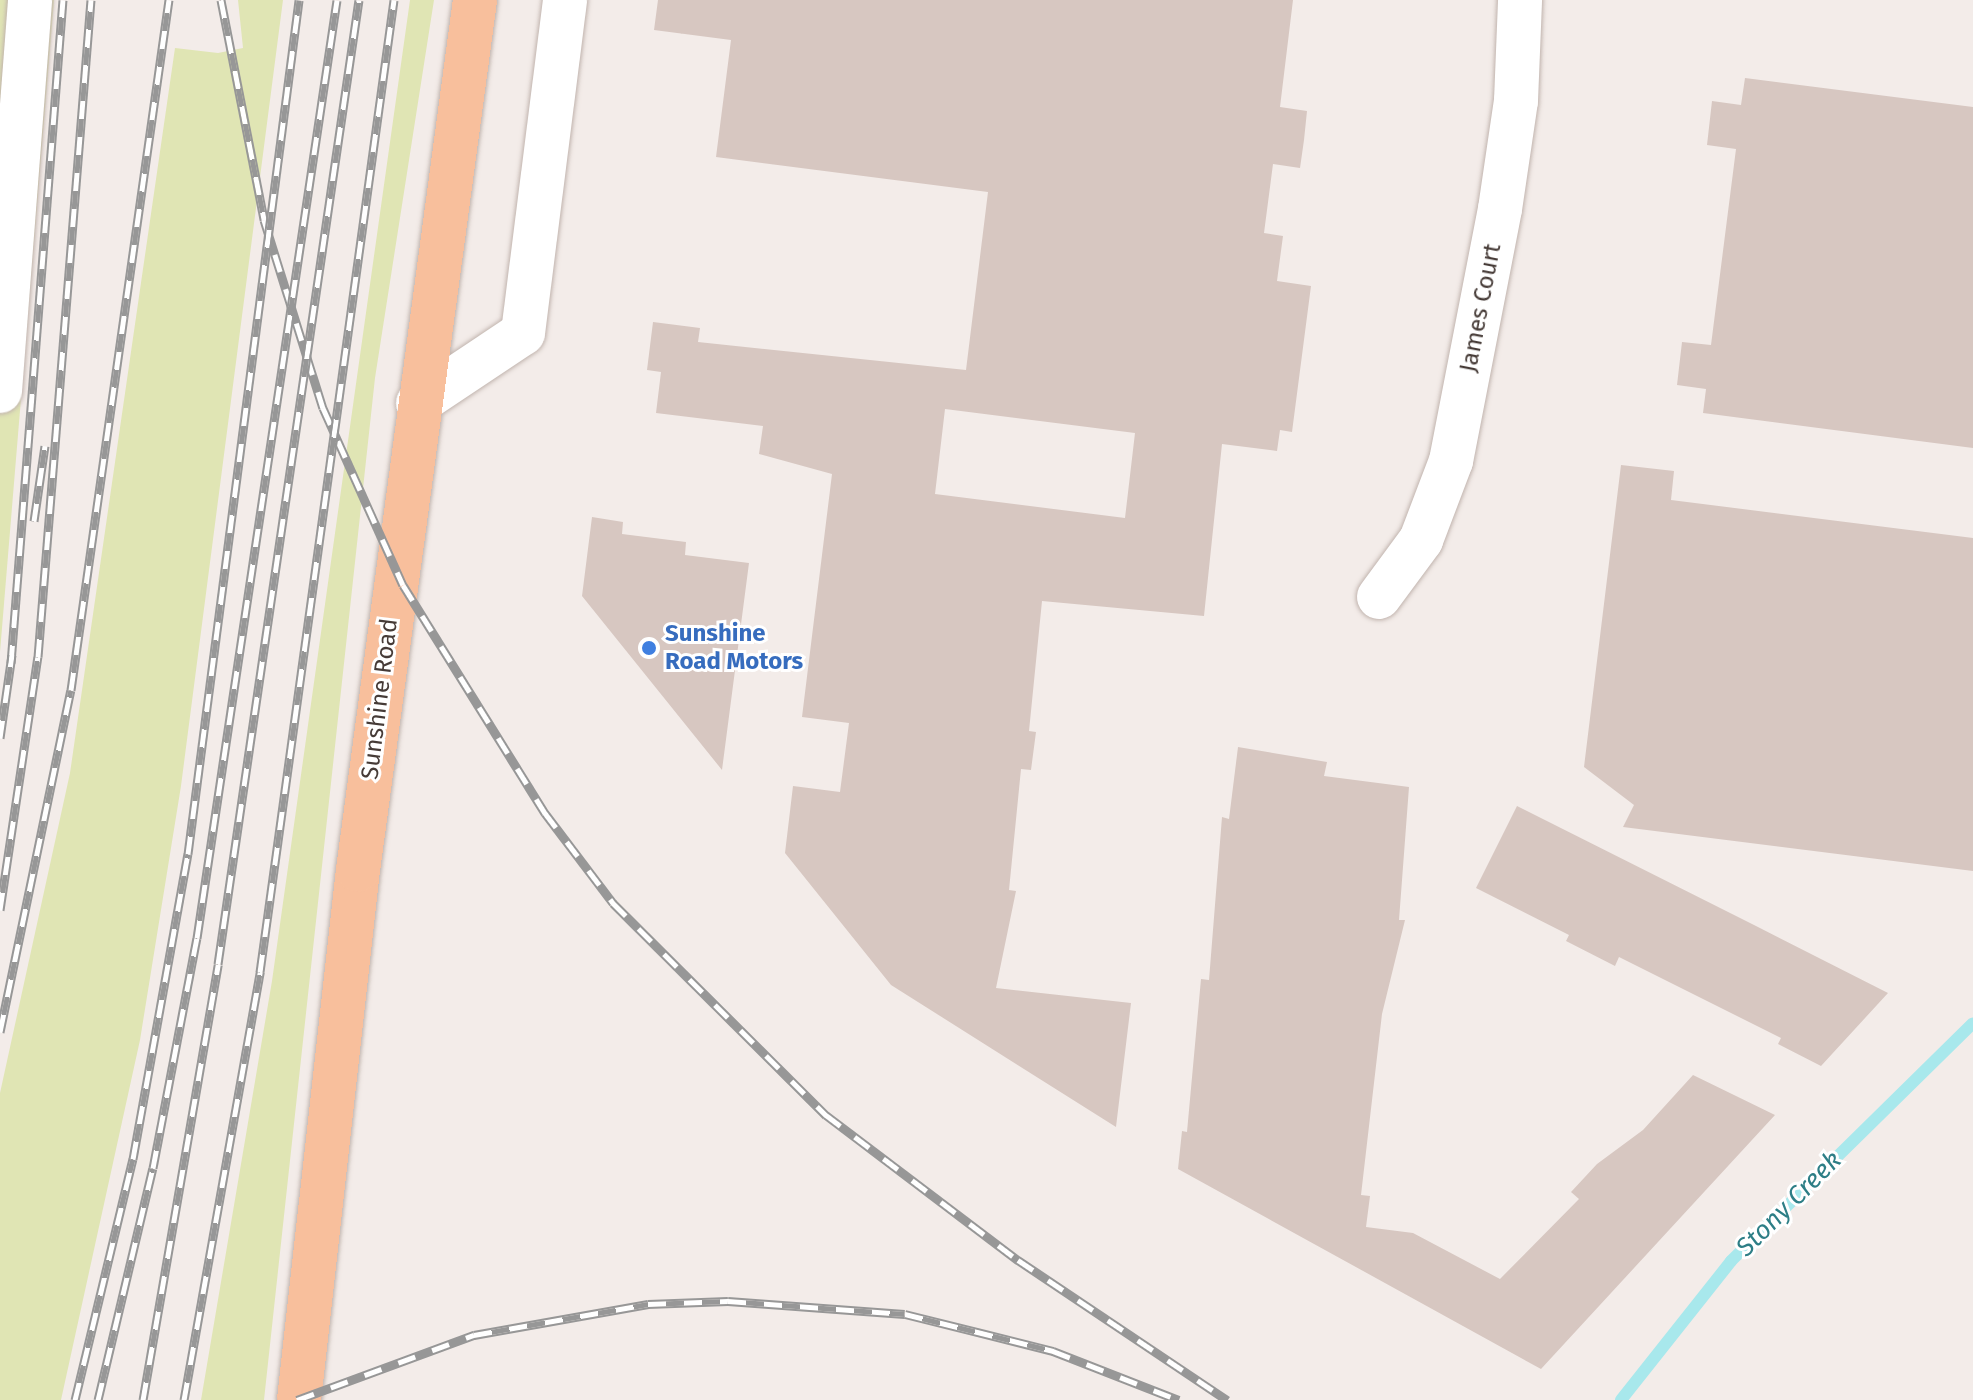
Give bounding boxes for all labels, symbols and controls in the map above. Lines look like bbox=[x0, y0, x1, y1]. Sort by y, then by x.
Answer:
street label: James Court bbox=[1454, 241, 1508, 375]
street label: Sunshine Road bbox=[356, 617, 404, 781]
place label: Sunshine Road Motors bbox=[665, 620, 803, 676]
marker: Sunshine Road Motors bbox=[640, 639, 658, 657]
water label: Stony Creek bbox=[1730, 1145, 1848, 1263]

